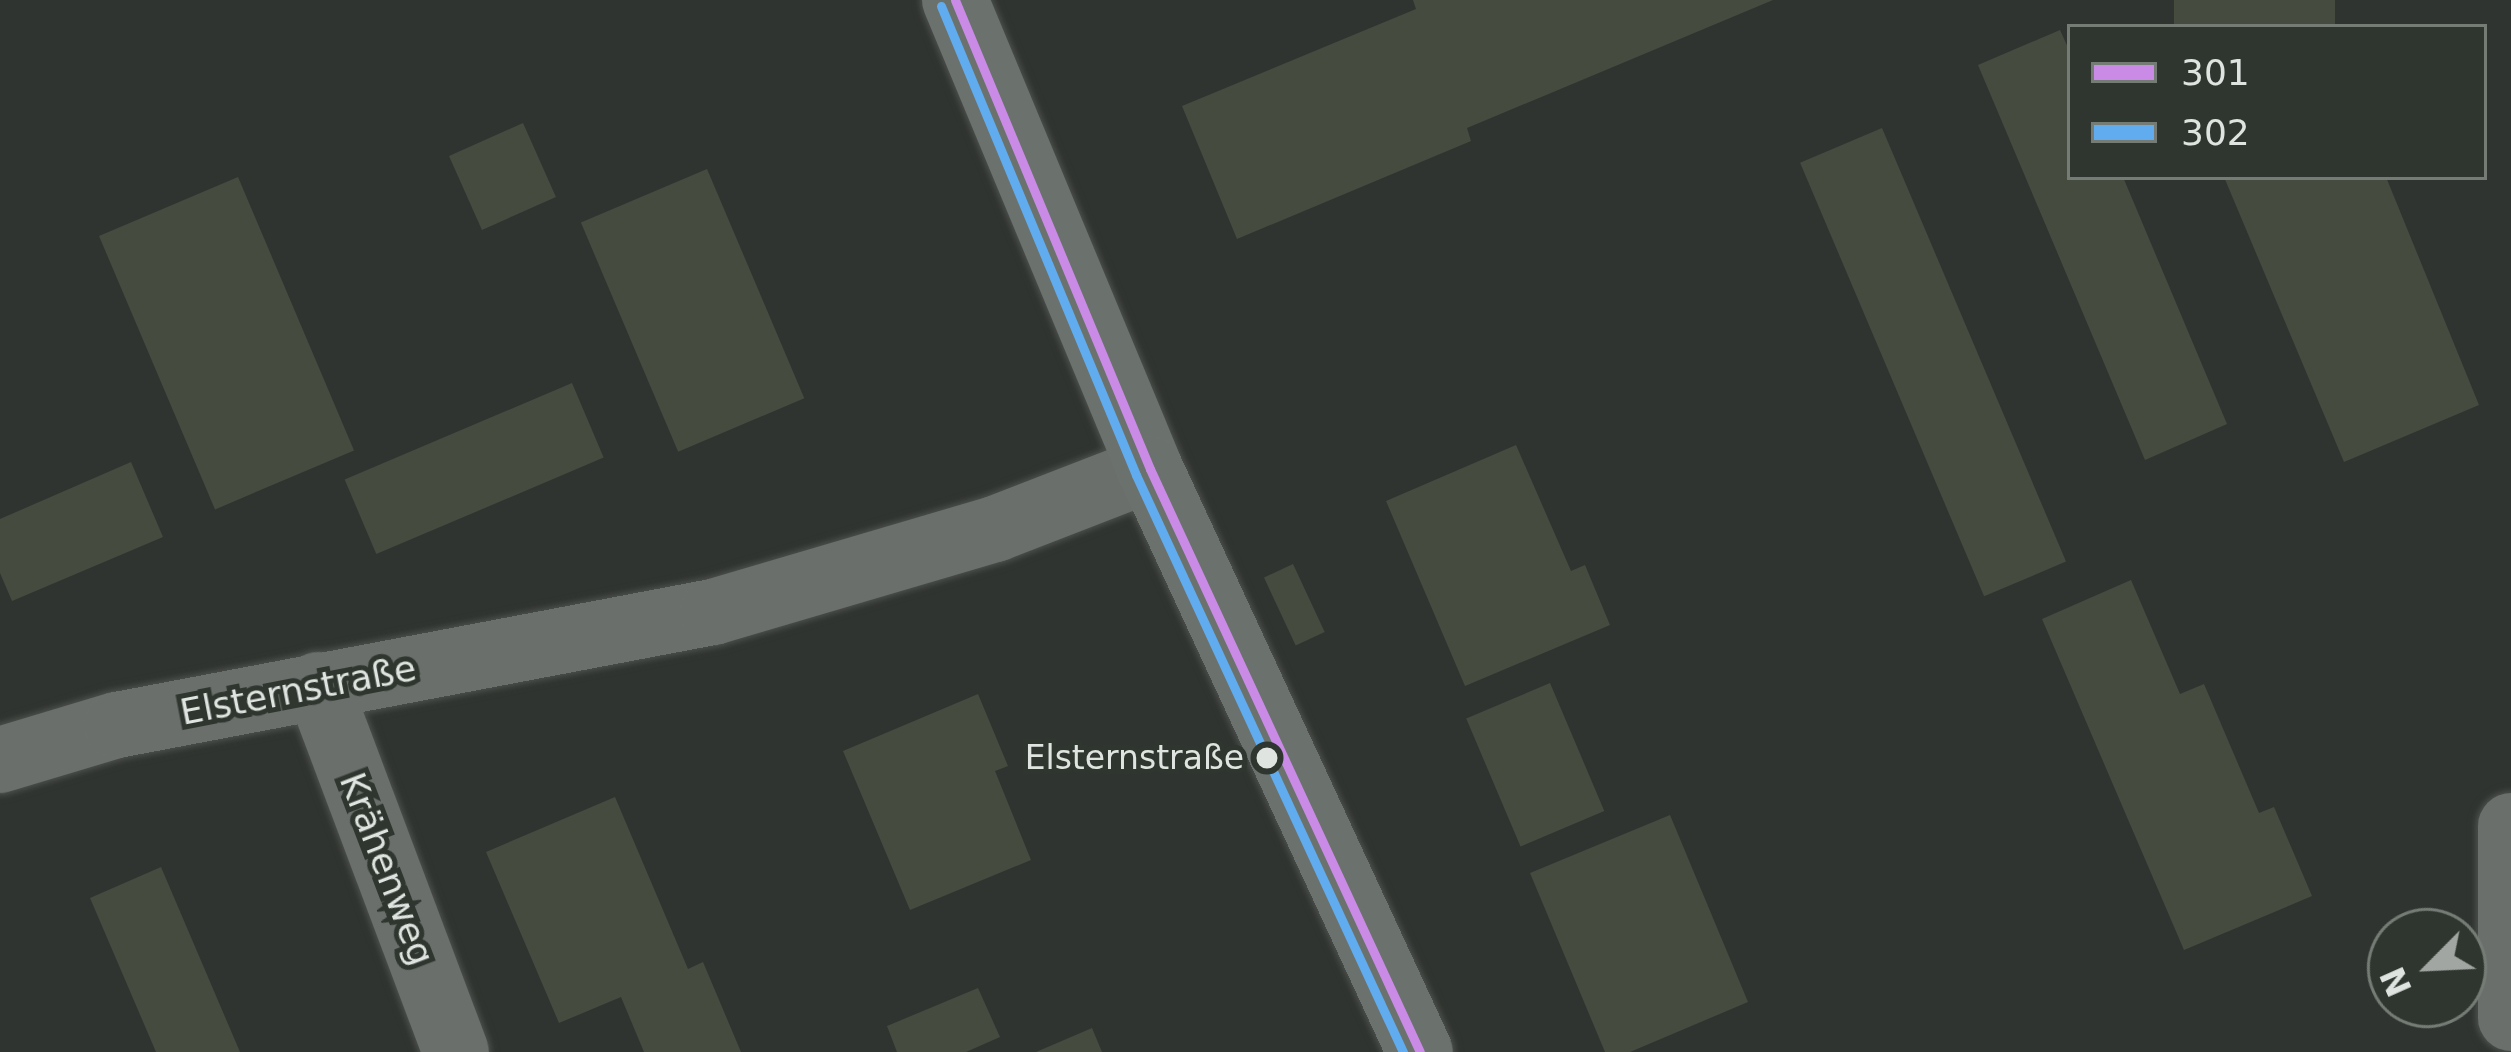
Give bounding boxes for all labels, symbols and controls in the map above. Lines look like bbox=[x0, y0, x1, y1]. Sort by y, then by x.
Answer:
legend bbox=[2067, 24, 2487, 180]
text: 301 bbox=[2181, 52, 2250, 93]
text: 302 bbox=[2181, 112, 2250, 153]
street label: Elsternstraße bbox=[176, 646, 420, 734]
place label: Elsternstraße bbox=[1025, 738, 1244, 778]
marker: Elsternstraße bbox=[1256, 747, 1278, 769]
street label: Krähenweg bbox=[331, 767, 443, 971]
north arrow bbox=[2367, 908, 2487, 1028]
text: N bbox=[2373, 961, 2420, 1002]

